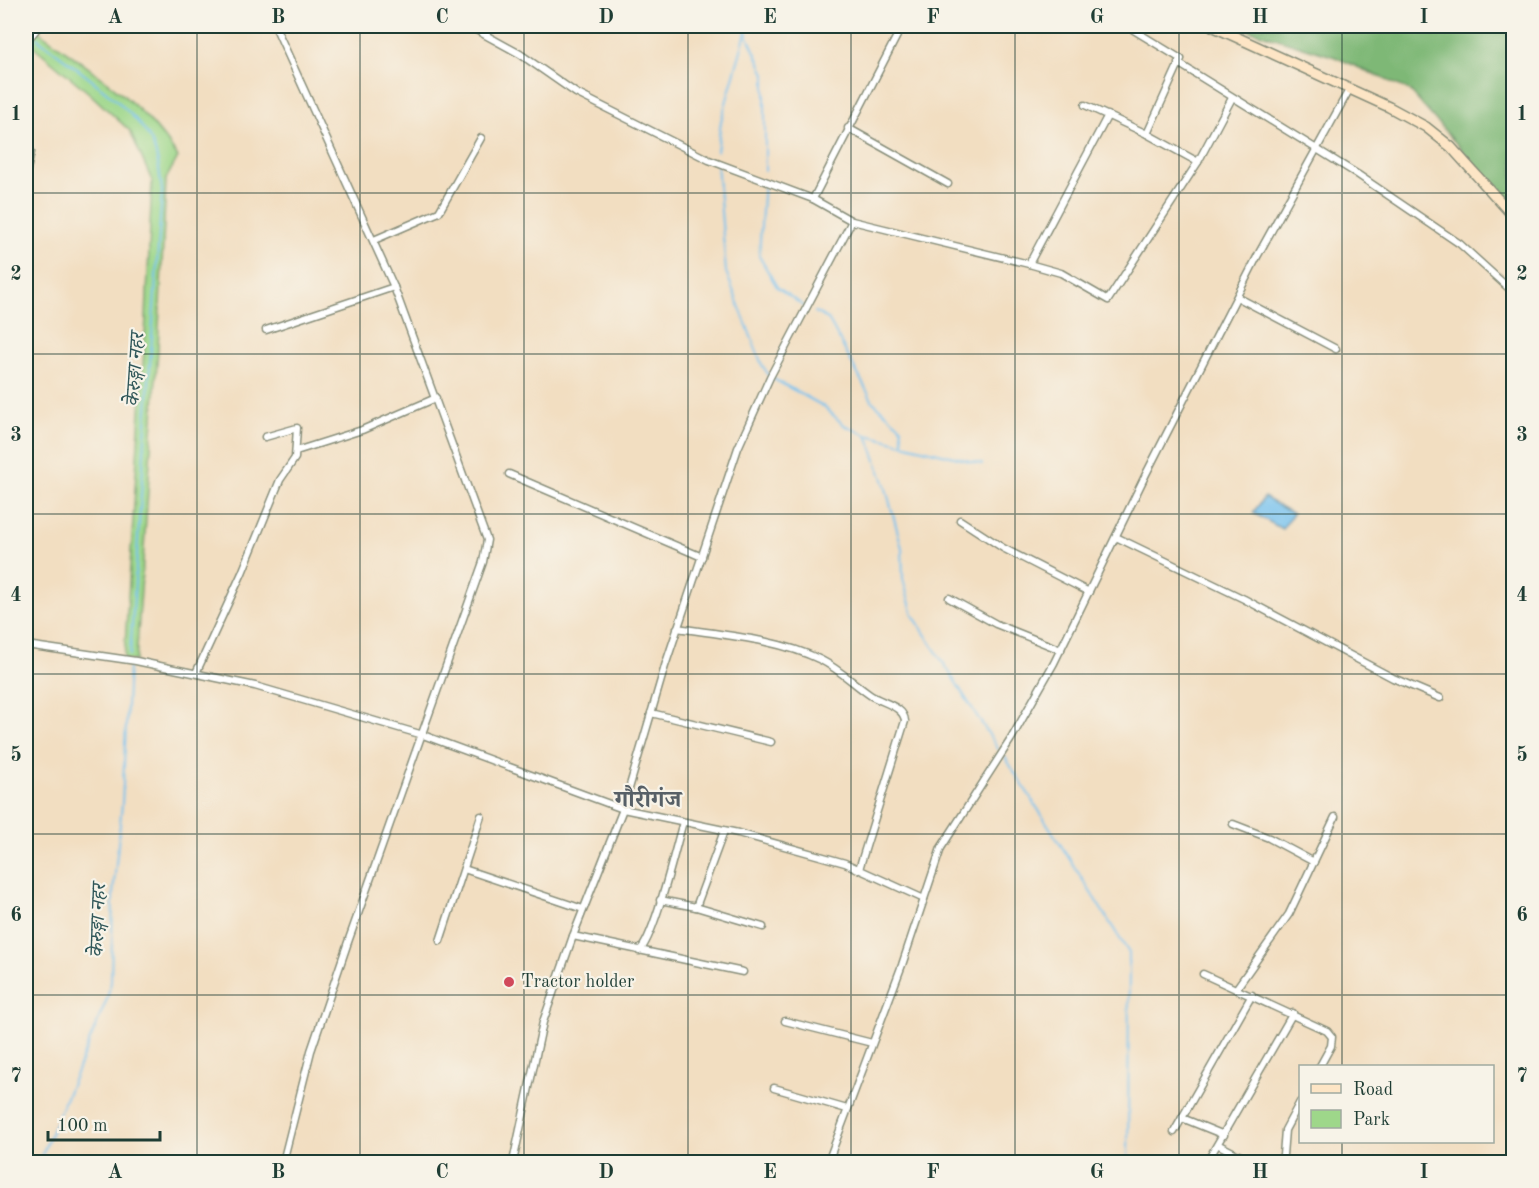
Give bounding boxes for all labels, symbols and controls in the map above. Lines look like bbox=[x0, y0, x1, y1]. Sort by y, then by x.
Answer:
text: A bbox=[107, 8, 123, 28]
text: B bbox=[271, 8, 285, 28]
text: C bbox=[435, 8, 449, 28]
text: D bbox=[598, 8, 614, 28]
text: E bbox=[763, 8, 777, 28]
text: F bbox=[926, 8, 940, 28]
text: G bbox=[1090, 8, 1104, 28]
text: H bbox=[1252, 8, 1268, 28]
text: I bbox=[1420, 8, 1428, 28]
text: 1 bbox=[10, 105, 22, 125]
text: 1 bbox=[1516, 105, 1528, 125]
text: 2 bbox=[10, 265, 22, 285]
text: 2 bbox=[1516, 265, 1528, 285]
water label: केेरुङ्गा नहर bbox=[120, 328, 149, 408]
text: 3 bbox=[10, 426, 22, 446]
text: 3 bbox=[1516, 426, 1528, 446]
text: 4 bbox=[10, 586, 22, 606]
text: 4 bbox=[1516, 586, 1528, 606]
text: 5 bbox=[10, 745, 22, 766]
text: 5 bbox=[1516, 745, 1528, 766]
district label: गौरीगंज bbox=[613, 785, 683, 813]
water label: केेरुङ्गा नहर bbox=[85, 879, 110, 958]
text: 6 bbox=[10, 906, 22, 926]
text: 6 bbox=[1516, 906, 1528, 926]
place label: Tractor holder bbox=[521, 973, 635, 991]
marker: Tractor holder bbox=[502, 975, 516, 989]
legend bbox=[1299, 1065, 1494, 1143]
text: 7 bbox=[10, 1067, 22, 1087]
text: 7 bbox=[1516, 1067, 1528, 1087]
text: Road bbox=[1353, 1081, 1393, 1099]
scale bar bbox=[48, 1104, 160, 1142]
text: Park bbox=[1353, 1111, 1390, 1129]
text: 100 m bbox=[57, 1117, 108, 1135]
text: A bbox=[107, 1163, 123, 1183]
text: B bbox=[271, 1163, 285, 1183]
text: C bbox=[435, 1163, 449, 1183]
text: D bbox=[598, 1163, 614, 1183]
text: E bbox=[763, 1163, 777, 1183]
text: F bbox=[926, 1163, 940, 1183]
text: G bbox=[1090, 1163, 1104, 1183]
text: H bbox=[1252, 1163, 1268, 1183]
text: I bbox=[1420, 1163, 1428, 1183]

